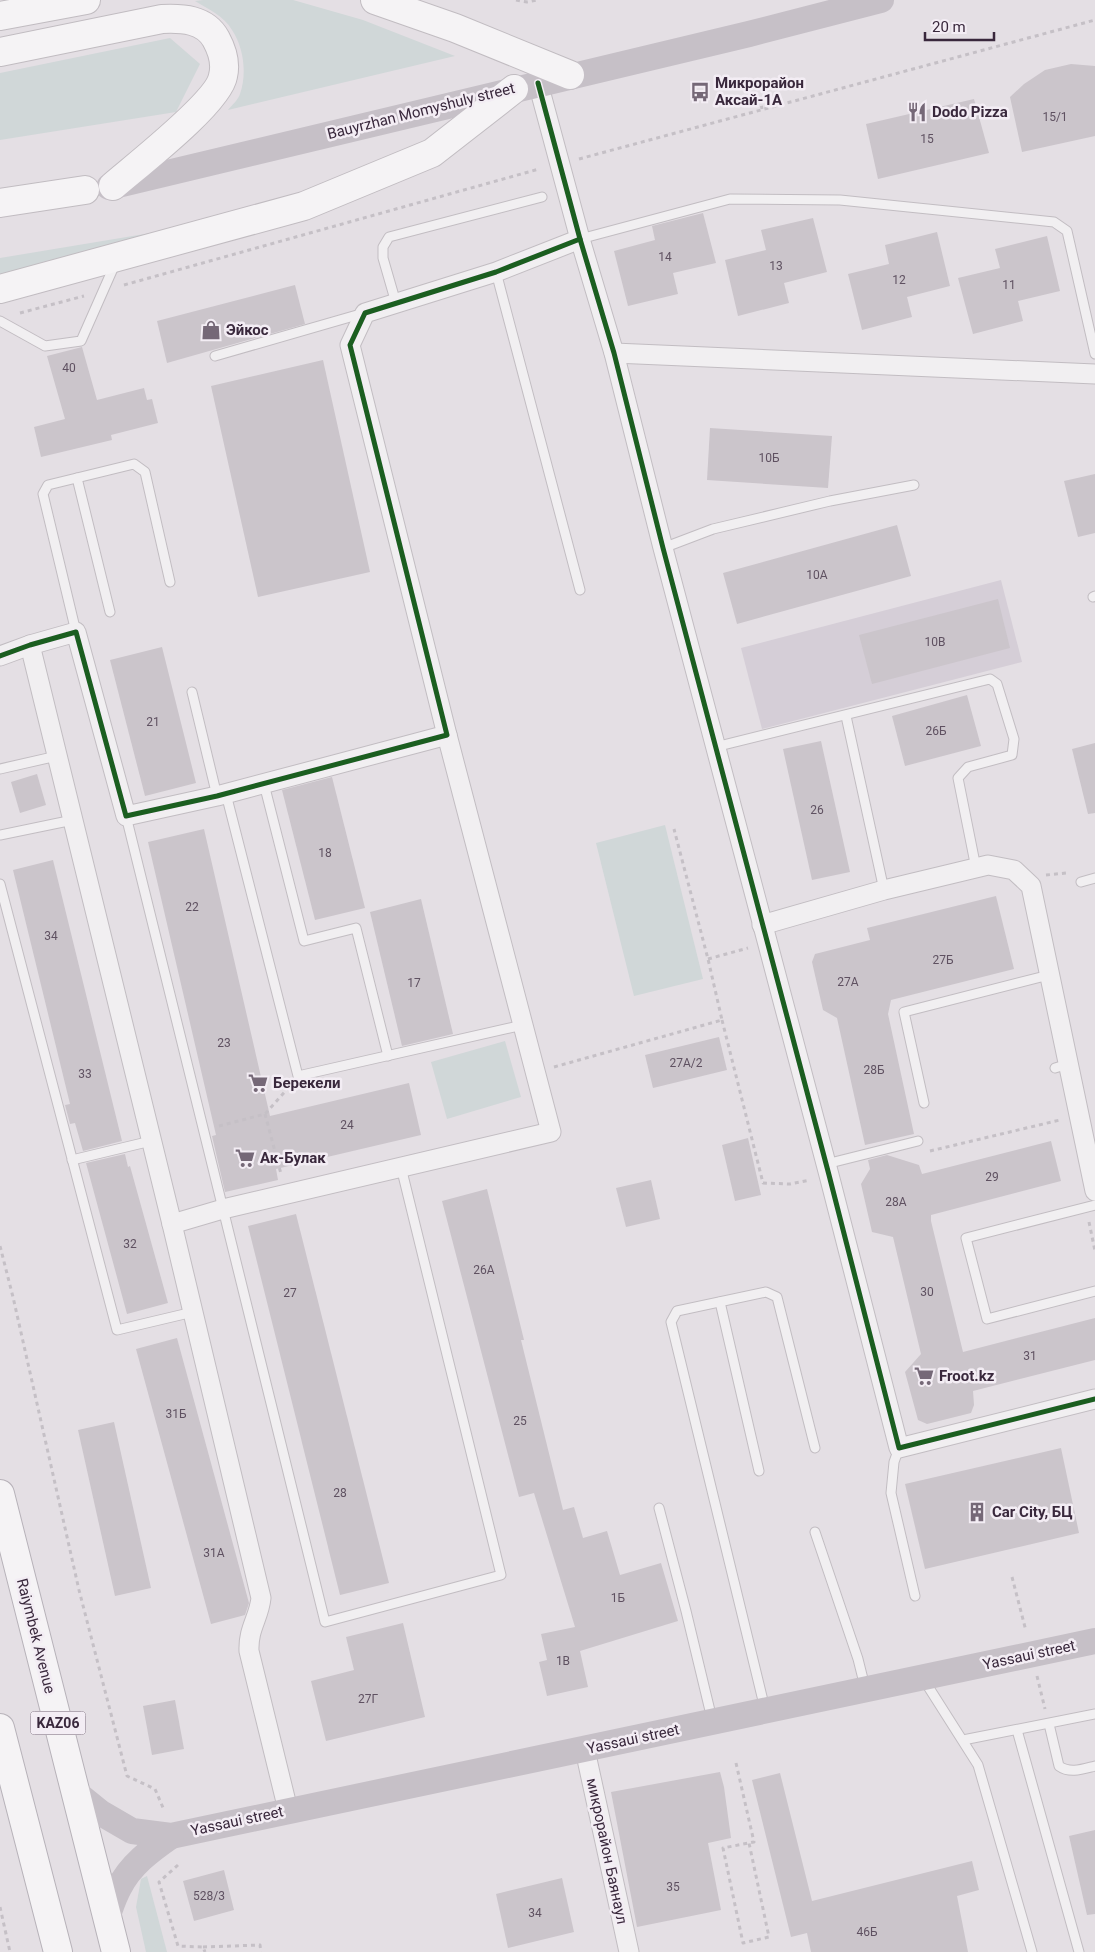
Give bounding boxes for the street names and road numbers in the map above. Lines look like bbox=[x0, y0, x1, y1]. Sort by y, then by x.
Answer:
street label: Bauyrzhan Momyshuly street bbox=[325, 79, 517, 143]
street label: Raiymbek Avenue bbox=[13, 1577, 59, 1695]
street label: Yassaui street bbox=[981, 1636, 1077, 1674]
road number: KАZ06 bbox=[30, 1712, 86, 1735]
street label: Yassaui street bbox=[585, 1720, 681, 1758]
street label: микрорайон Баянаул bbox=[583, 1776, 631, 1926]
street label: Yassaui street bbox=[189, 1802, 285, 1840]

